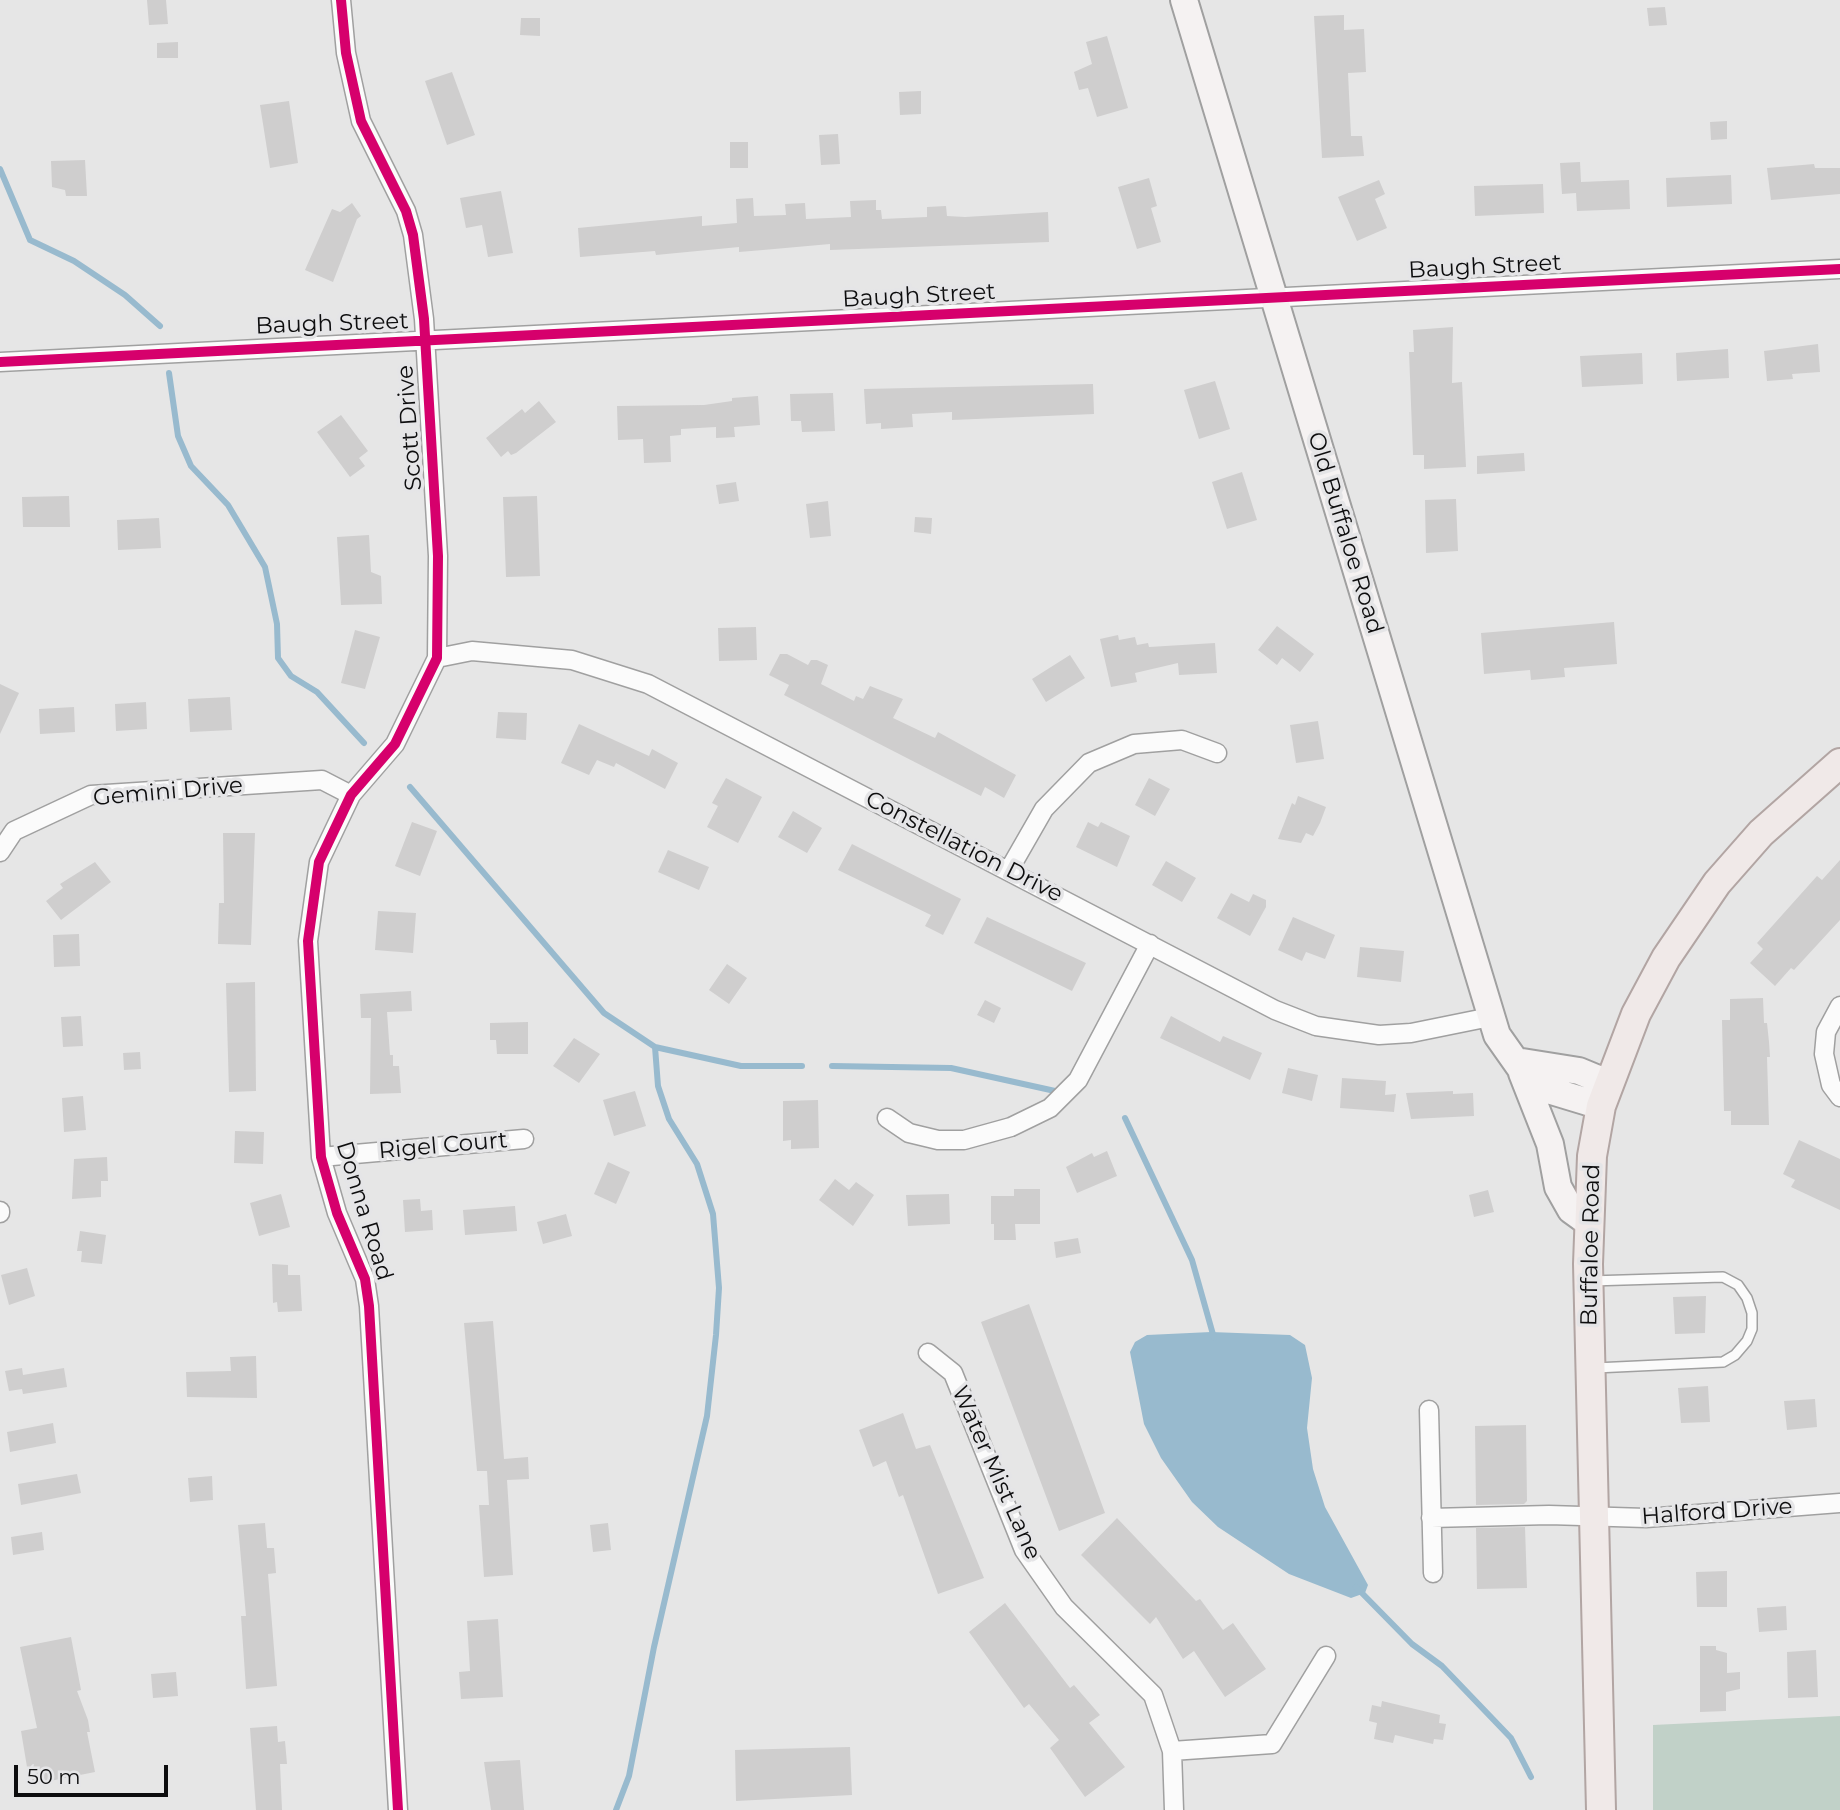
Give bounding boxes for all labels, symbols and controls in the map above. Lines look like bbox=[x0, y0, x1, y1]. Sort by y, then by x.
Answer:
street label: Baugh Street bbox=[1408, 249, 1562, 285]
street label: Baugh Street bbox=[842, 278, 996, 314]
street label: Baugh Street bbox=[255, 308, 409, 340]
street label: Scott Drive bbox=[392, 364, 428, 492]
street label: Old Buffaloe Road bbox=[1301, 429, 1389, 637]
street label: Gemini Drive bbox=[92, 772, 244, 812]
street label: Constellation Drive bbox=[861, 785, 1067, 909]
street label: Rigel Court bbox=[377, 1127, 509, 1165]
street label: Donna Road bbox=[330, 1138, 398, 1284]
street label: Buffaloe Road bbox=[1576, 1164, 1606, 1326]
street label: Water Mist Lane bbox=[945, 1382, 1047, 1564]
street label: Halford Drive bbox=[1641, 1493, 1793, 1531]
scale bar bbox=[18, 1750, 172, 1794]
text: 50 m bbox=[27, 1764, 81, 1789]

